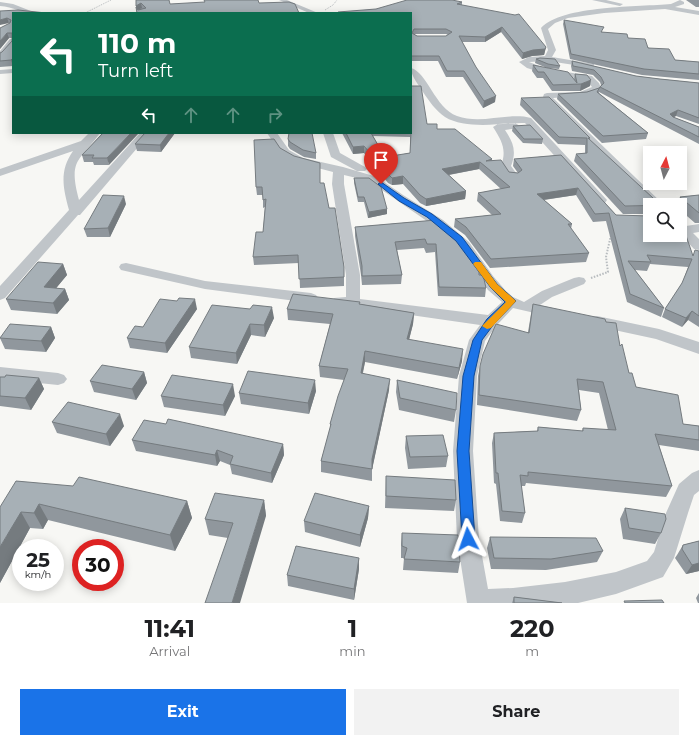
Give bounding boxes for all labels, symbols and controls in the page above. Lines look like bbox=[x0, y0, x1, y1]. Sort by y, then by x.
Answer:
text: 110 m bbox=[98, 26, 176, 60]
icon: left bbox=[32, 28, 84, 80]
text: Turn left bbox=[98, 60, 173, 82]
icon: left bbox=[138, 104, 160, 126]
icon: ahead bbox=[180, 104, 202, 126]
icon: ahead bbox=[222, 104, 244, 126]
icon: right bbox=[264, 104, 286, 126]
pin bbox=[364, 143, 398, 184]
north arrow bbox=[643, 146, 687, 190]
map controls bbox=[643, 146, 687, 242]
icon: arrive bbox=[370, 149, 392, 171]
button: search bbox=[643, 198, 687, 242]
position arrow bbox=[447, 518, 489, 560]
speed limit sign: 30 bbox=[72, 539, 124, 591]
text: 25 bbox=[26, 548, 50, 572]
text: km/h bbox=[25, 568, 51, 581]
text: 11:41 bbox=[144, 614, 195, 643]
text: 1 bbox=[348, 614, 357, 643]
text: 220 bbox=[510, 614, 555, 643]
text: Arrival bbox=[149, 643, 190, 659]
text: min bbox=[339, 643, 365, 659]
text: m bbox=[525, 643, 539, 659]
button: Exit bbox=[20, 689, 346, 735]
button: Share bbox=[354, 689, 679, 735]

